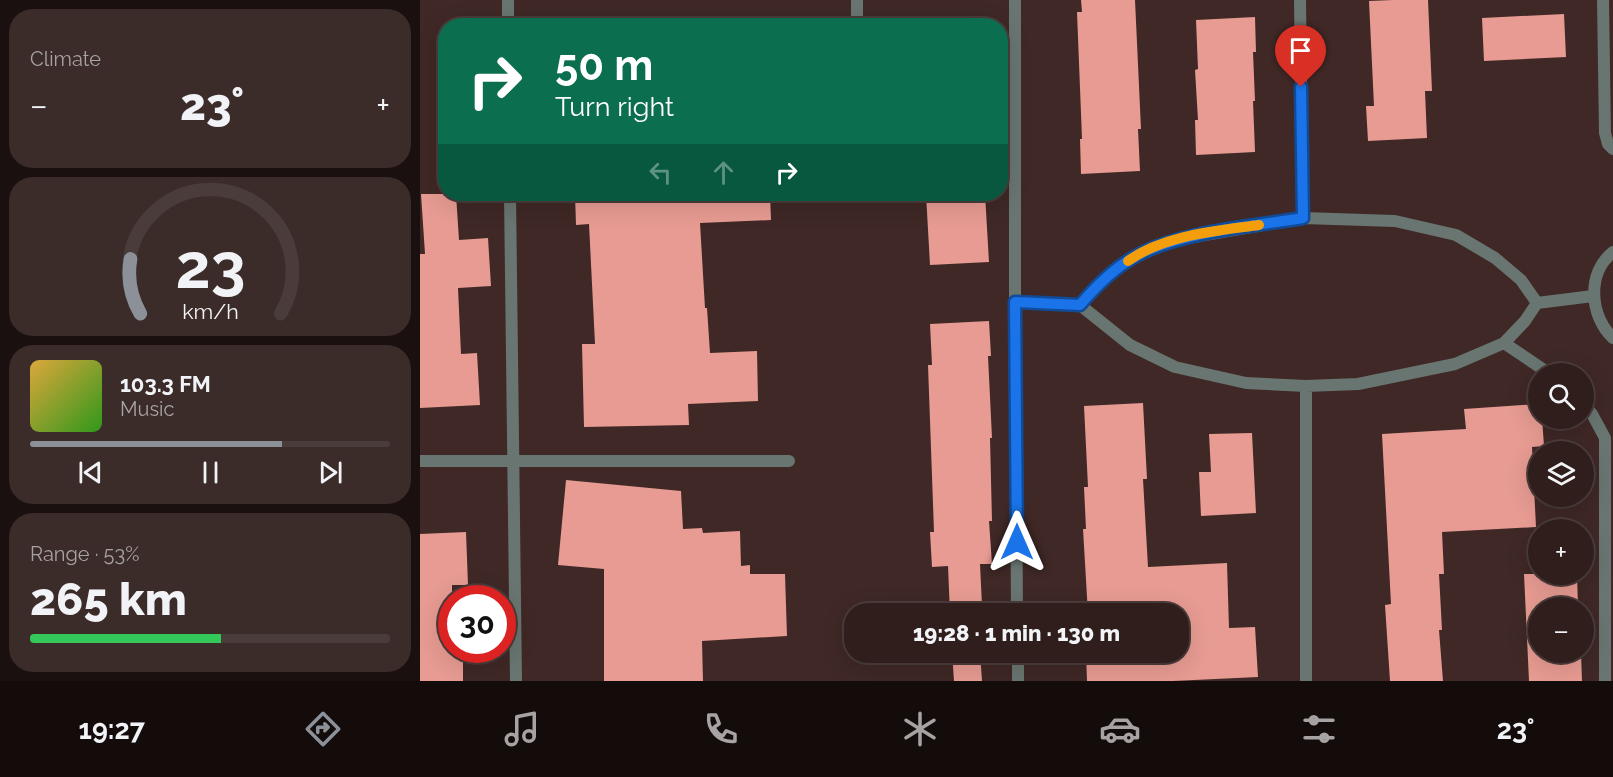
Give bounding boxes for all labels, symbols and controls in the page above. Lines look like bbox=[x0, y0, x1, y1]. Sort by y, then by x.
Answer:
pin bbox=[1275, 25, 1326, 87]
icon: arrive bbox=[1284, 34, 1317, 67]
text: 50 m bbox=[555, 41, 653, 90]
icon: right bbox=[456, 42, 534, 120]
text: Climate bbox=[30, 47, 101, 71]
text: 23° bbox=[180, 78, 244, 131]
text: − bbox=[30, 86, 48, 125]
text: + bbox=[376, 86, 390, 125]
text: Turn right bbox=[555, 91, 674, 122]
icon: left bbox=[644, 156, 677, 189]
icon: ahead bbox=[707, 156, 740, 189]
icon: right bbox=[770, 156, 803, 189]
text: 23 bbox=[175, 229, 245, 303]
text: km/h bbox=[182, 299, 238, 324]
map controls bbox=[1528, 363, 1594, 663]
button: search bbox=[1528, 363, 1594, 429]
text: 103.3 FM bbox=[120, 371, 211, 397]
text: Music bbox=[120, 397, 174, 421]
button: layers bbox=[1528, 441, 1594, 507]
icon: previous bbox=[74, 456, 107, 489]
icon: pause bbox=[194, 456, 227, 489]
icon: next bbox=[314, 456, 347, 489]
position arrow bbox=[985, 510, 1049, 574]
button: + bbox=[1528, 519, 1594, 585]
text: Range · 53% bbox=[30, 542, 139, 566]
text: 265 km bbox=[30, 573, 187, 626]
speed limit sign: 30 bbox=[438, 585, 516, 663]
button: − bbox=[1528, 597, 1594, 663]
text: 19:28 · 1 min · 130 m bbox=[913, 620, 1120, 646]
icon: directions bbox=[302, 708, 344, 750]
icon: music bbox=[501, 708, 543, 750]
icon: phone bbox=[700, 708, 742, 750]
icon: climate bbox=[899, 708, 941, 750]
icon: car bbox=[1099, 708, 1141, 750]
icon: filters bbox=[1298, 708, 1340, 750]
text: 19:27 bbox=[79, 714, 145, 745]
text: 23° bbox=[1497, 714, 1534, 745]

